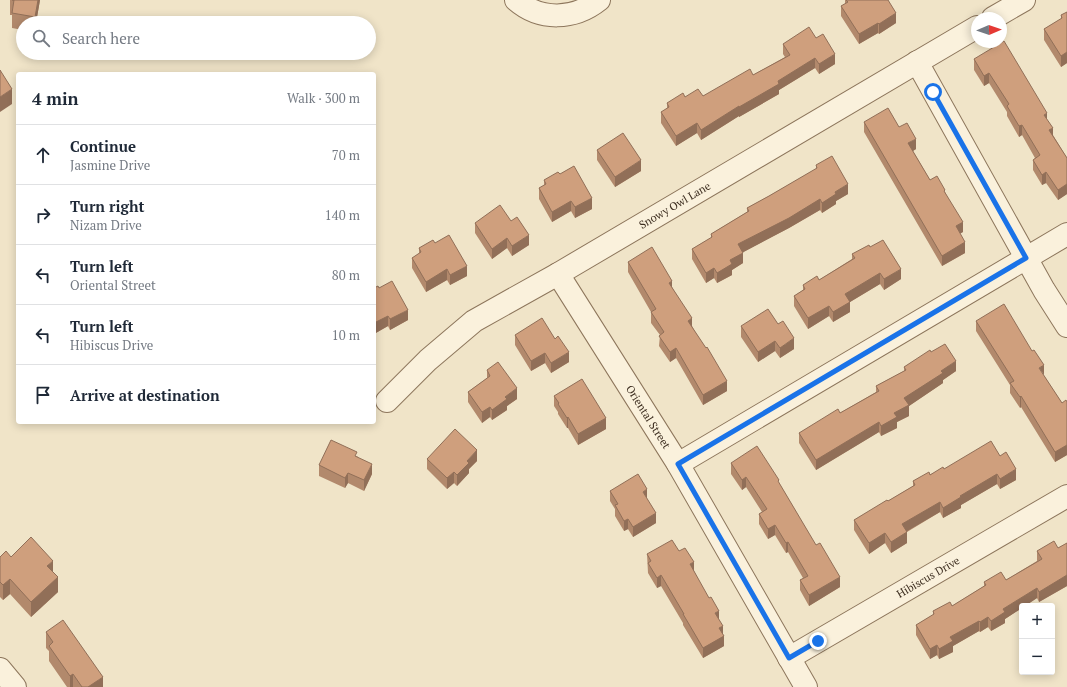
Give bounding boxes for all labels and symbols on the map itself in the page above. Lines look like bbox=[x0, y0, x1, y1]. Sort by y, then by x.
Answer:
north arrow bbox=[971, 12, 1007, 48]
route start bbox=[924, 83, 942, 101]
street label: Snowy Owl Lane bbox=[636, 178, 713, 232]
street label: Oriental Street bbox=[623, 382, 674, 451]
street label: Hibiscus Drive bbox=[894, 553, 963, 601]
route end bbox=[809, 632, 827, 650]

